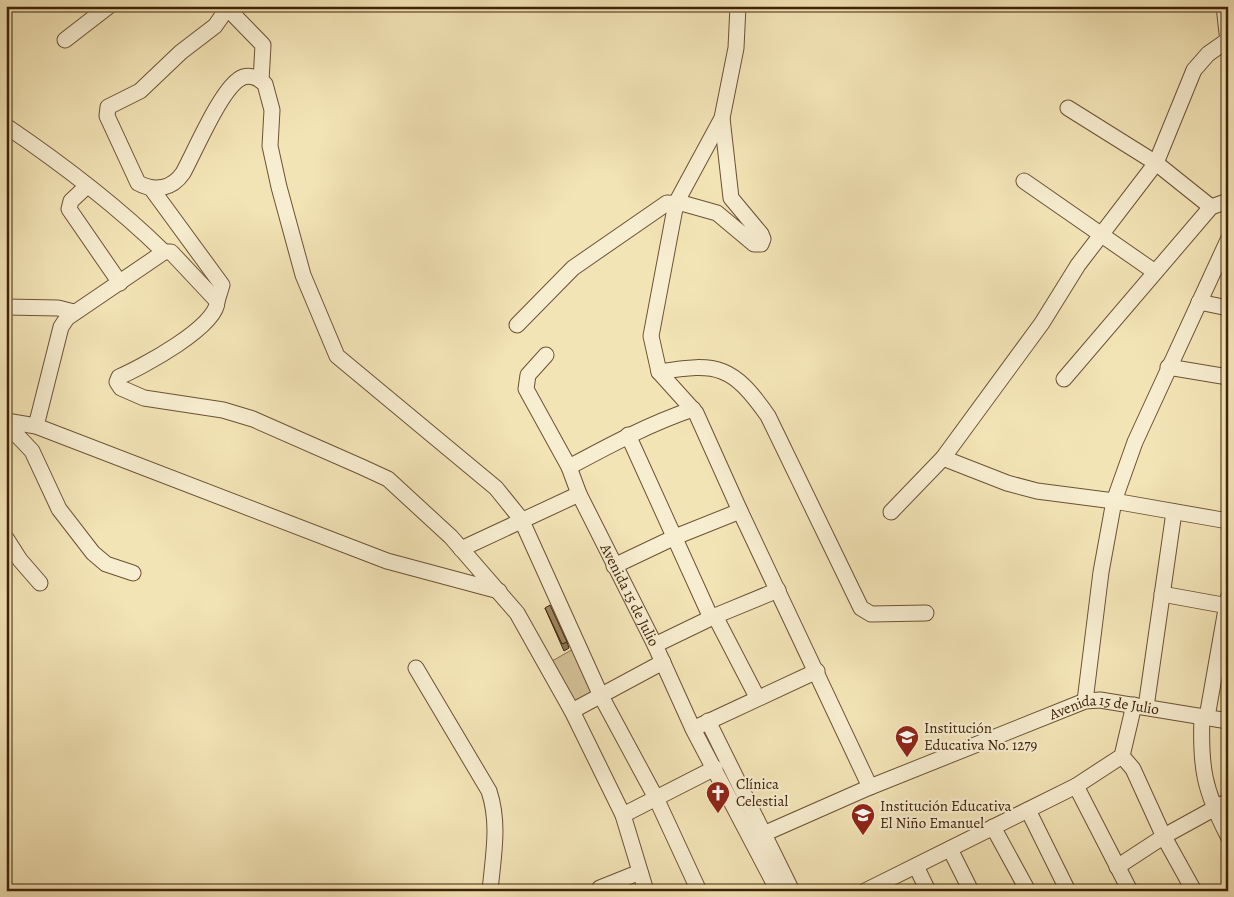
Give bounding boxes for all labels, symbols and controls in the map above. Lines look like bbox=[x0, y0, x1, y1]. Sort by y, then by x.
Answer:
street label: Avenida 15 de Julio bbox=[595, 539, 664, 650]
street label: Avenida 15 de Julio bbox=[1045, 690, 1161, 725]
place label: Institución Educativa No. 1279 bbox=[924, 718, 1038, 755]
school or university icon: Institución Educativa No. 1279 bbox=[894, 724, 920, 758]
place label: Clínica Celestial bbox=[736, 774, 788, 811]
church icon: Clínica Celestial bbox=[705, 780, 731, 814]
place label: Institución Educativa El Niño Emanuel bbox=[880, 796, 1011, 833]
school or university icon: Institución Educativa El Niño Emanuel bbox=[850, 802, 876, 836]

